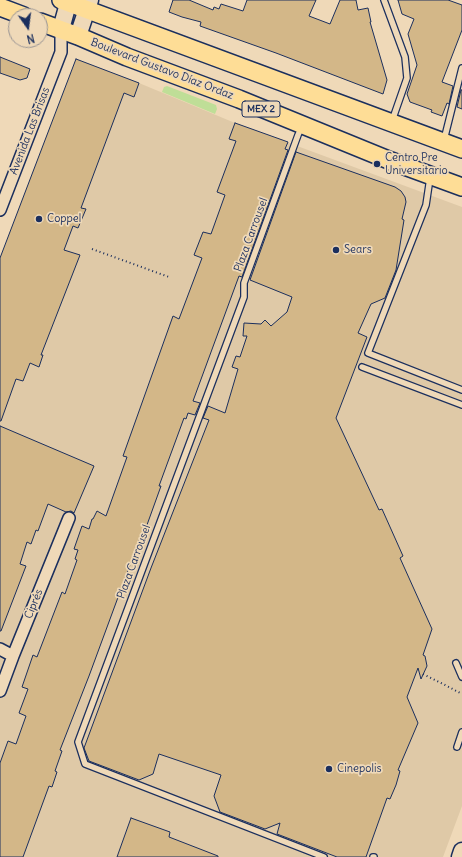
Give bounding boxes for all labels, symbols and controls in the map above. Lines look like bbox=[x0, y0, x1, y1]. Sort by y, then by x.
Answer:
north arrow bbox=[8, 8, 48, 48]
text: N bbox=[25, 31, 36, 46]
street label: Boulevard Gustavo Díaz Ordaz bbox=[89, 36, 235, 102]
street label: Avenida Las Brisas bbox=[7, 85, 53, 177]
road number: MEX 2 bbox=[242, 101, 280, 117]
place label: Centro Pre Universitario bbox=[385, 151, 448, 177]
marker: Centro Pre Universitario bbox=[372, 159, 382, 169]
street label: Plaza Carrousel bbox=[232, 196, 270, 274]
place label: Coppel bbox=[47, 212, 81, 226]
marker: Coppel bbox=[34, 214, 44, 224]
place label: Sears bbox=[344, 243, 372, 257]
marker: Sears bbox=[331, 245, 341, 255]
street label: Plaza Carrousel bbox=[115, 523, 153, 601]
street label: Ciprés bbox=[22, 587, 46, 621]
place label: Cinepolis bbox=[337, 762, 381, 776]
marker: Cinepolis bbox=[324, 764, 334, 774]

